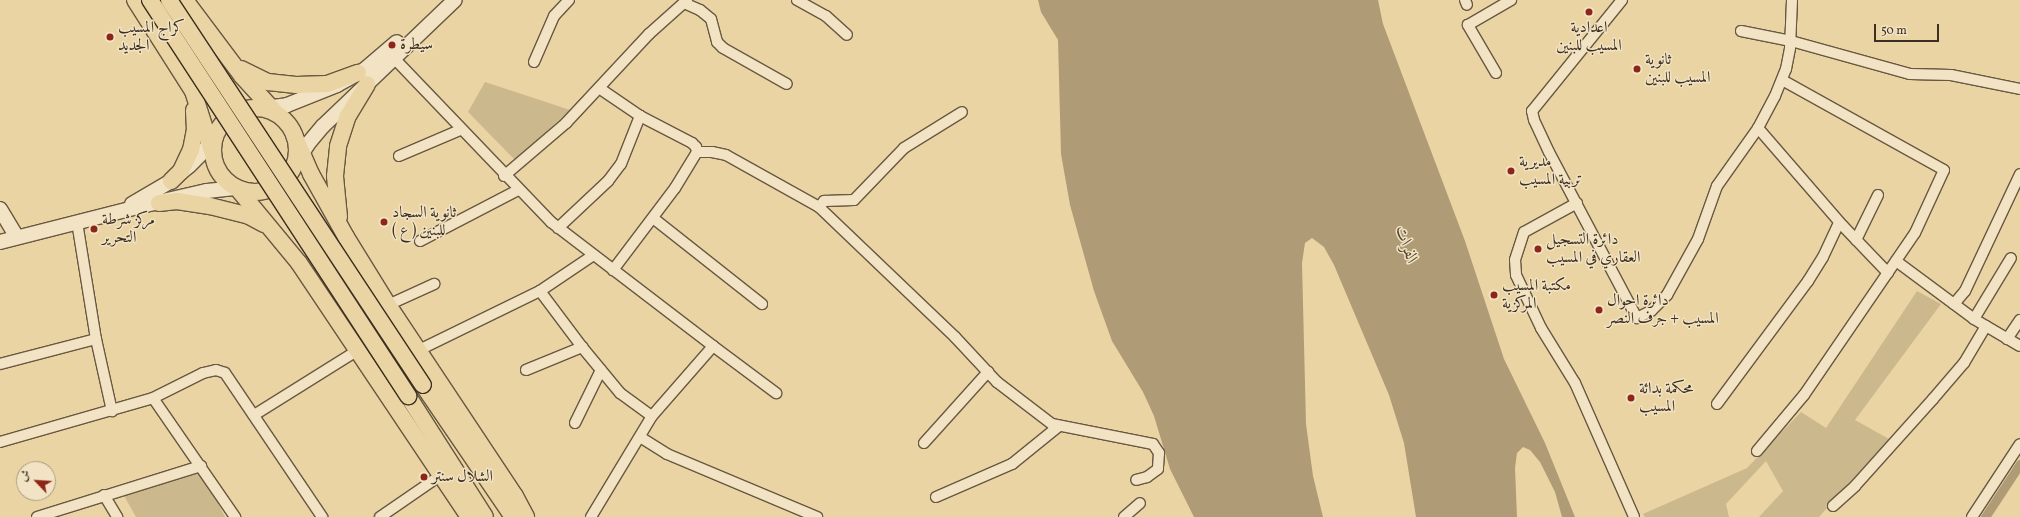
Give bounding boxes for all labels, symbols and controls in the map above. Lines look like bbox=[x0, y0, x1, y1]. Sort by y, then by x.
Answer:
marker: اعدادية المسيب للبنين bbox=[1584, 7, 1594, 17]
scale bar bbox=[1876, 16, 1941, 42]
place label: كراج المسيب الجديد bbox=[118, 18, 185, 56]
place label: اعدادية المسيب للبنين bbox=[1556, 18, 1622, 56]
text: 50 m bbox=[1881, 23, 1907, 39]
marker: كراج المسيب الجديد bbox=[105, 32, 115, 42]
place label: سيطرة bbox=[400, 35, 433, 55]
marker: سيطرة bbox=[387, 40, 397, 50]
place label: ثانوية المسيب للبنين bbox=[1645, 50, 1711, 88]
marker: ثانوية المسيب للبنين bbox=[1632, 64, 1642, 74]
place label: مديرية تربية المسيب bbox=[1519, 152, 1582, 190]
marker: مديرية تربية المسيب bbox=[1506, 166, 1516, 176]
place label: ثانوية السجاد ( ع ) للبنين bbox=[392, 203, 456, 241]
place label: مركز شرطة التحرير bbox=[102, 210, 155, 248]
marker: ثانوية السجاد ( ع ) للبنين bbox=[379, 217, 389, 227]
marker: مركز شرطة التحرير bbox=[89, 224, 99, 234]
water label: الفرات bbox=[1390, 224, 1422, 266]
place label: دائرة التسجيل العقاري في المسيب bbox=[1546, 230, 1641, 268]
marker: دائرة التسجيل العقاري في المسيب bbox=[1533, 244, 1543, 254]
place label: مكتبة المسيب المركزية bbox=[1502, 276, 1571, 314]
marker: مكتبة المسيب المركزية bbox=[1489, 290, 1499, 300]
place label: دائرة احوال المسيب + جرف النصر bbox=[1607, 291, 1719, 329]
marker: دائرة احوال المسيب + جرف النصر bbox=[1594, 305, 1604, 315]
place label: محكمة بدائة المسيب bbox=[1639, 379, 1693, 417]
marker: محكمة بدائة المسيب bbox=[1626, 393, 1636, 403]
north arrow bbox=[16, 461, 56, 501]
place label: الشلال سنتر bbox=[432, 467, 493, 487]
text: ش bbox=[16, 468, 35, 484]
marker: الشلال سنتر bbox=[419, 472, 429, 482]

